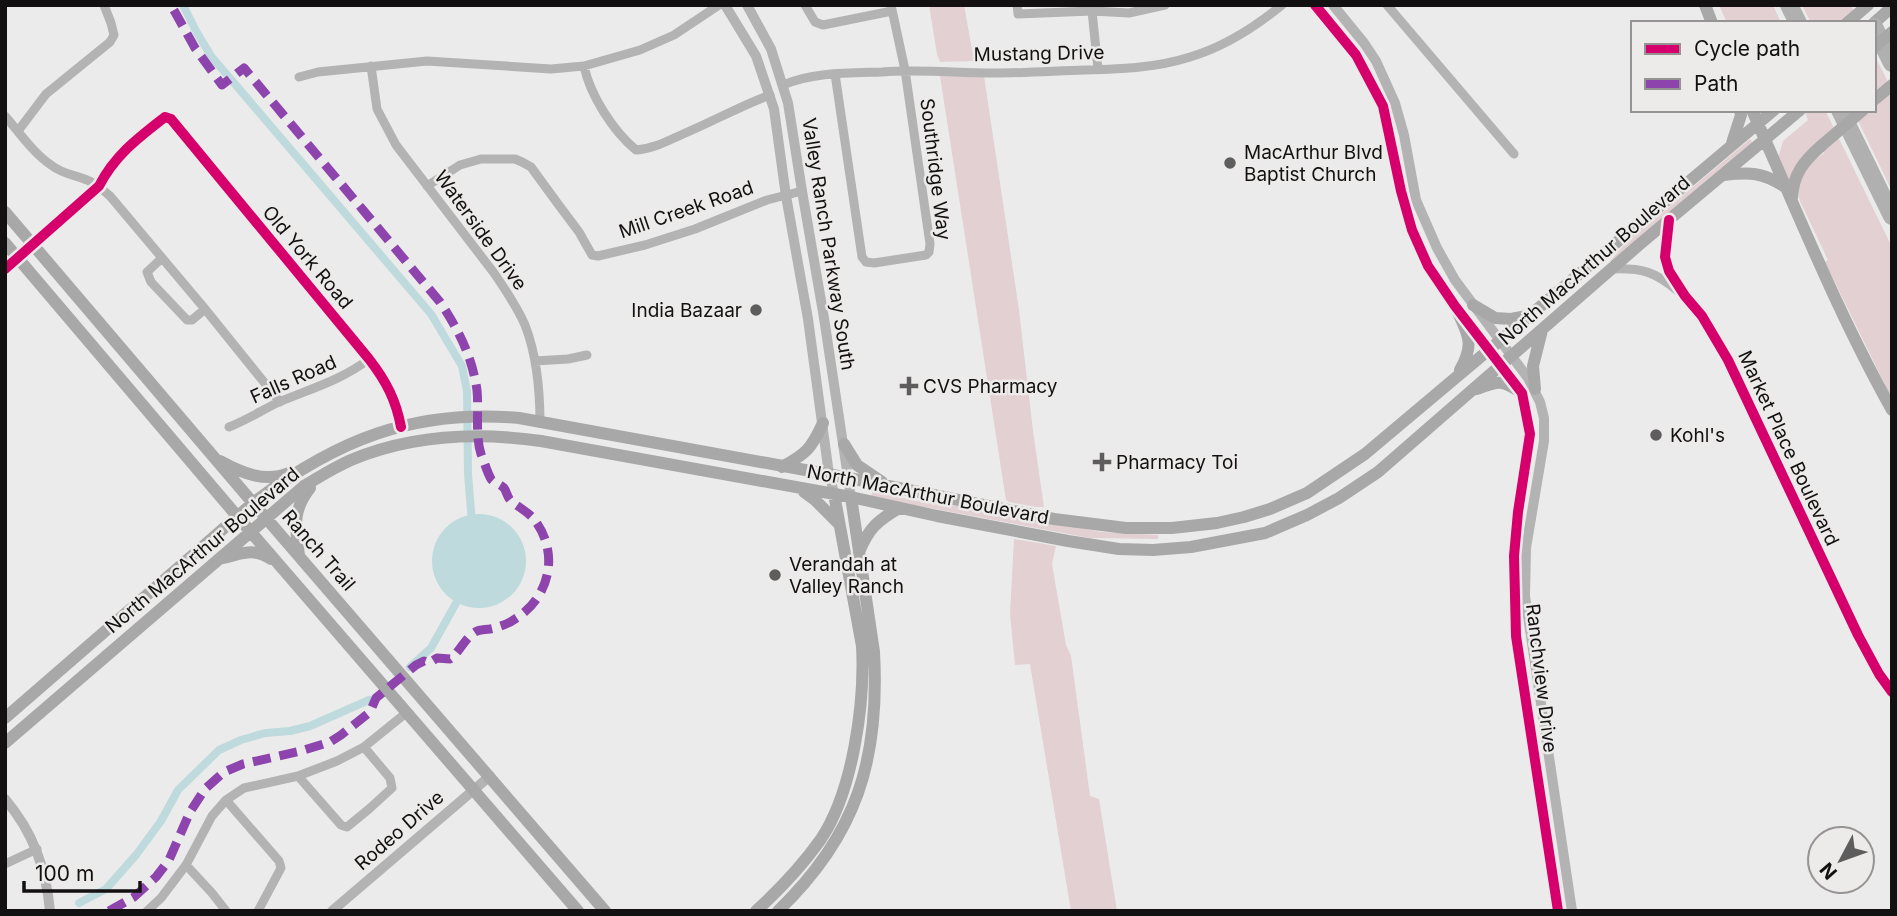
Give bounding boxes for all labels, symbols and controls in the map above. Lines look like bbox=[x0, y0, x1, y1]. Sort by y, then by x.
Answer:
legend bbox=[1631, 21, 1876, 112]
text: Cycle path bbox=[1694, 36, 1800, 61]
street label: Mustang Drive bbox=[973, 41, 1105, 66]
text: Path bbox=[1694, 71, 1739, 96]
street label: Southridge Way bbox=[915, 97, 956, 242]
street label: Valley Ranch Parkway South bbox=[797, 116, 860, 372]
place label: MacArthur Blvd Baptist Church bbox=[1244, 141, 1383, 186]
marker: MacArthur Blvd Baptist Church bbox=[1222, 155, 1238, 171]
street label: Waterside Drive bbox=[429, 166, 532, 295]
street label: North MacArthur Boulevard bbox=[1494, 171, 1695, 350]
street label: Mill Creek Road bbox=[616, 176, 756, 243]
street label: Old York Road bbox=[258, 201, 358, 314]
place label: India Bazaar bbox=[631, 299, 742, 322]
marker: India Bazaar bbox=[748, 302, 764, 318]
street label: Market Place Boulevard bbox=[1733, 347, 1844, 549]
street label: Falls Road bbox=[247, 350, 340, 409]
place label: CVS Pharmacy bbox=[923, 375, 1058, 398]
marker: CVS Pharmacy bbox=[901, 378, 917, 394]
place label: Kohl's bbox=[1670, 424, 1725, 447]
marker: Kohl's bbox=[1648, 427, 1664, 443]
place label: Pharmacy Toi bbox=[1116, 451, 1238, 474]
marker: Pharmacy Toi bbox=[1094, 454, 1110, 470]
street label: North MacArthur Boulevard bbox=[805, 460, 1051, 529]
street label: North MacArthur Boulevard bbox=[101, 463, 304, 638]
street label: Ranch Trail bbox=[277, 505, 360, 595]
place label: Verandah at Valley Ranch bbox=[789, 553, 904, 598]
marker: Verandah at Valley Ranch bbox=[767, 567, 783, 583]
street label: Ranchview Drive bbox=[1521, 602, 1562, 754]
street label: Rodeo Drive bbox=[350, 786, 448, 875]
north arrow bbox=[1806, 825, 1876, 895]
scale bar bbox=[24, 850, 140, 894]
text: N bbox=[1815, 858, 1842, 884]
text: 100 m bbox=[35, 861, 94, 886]

